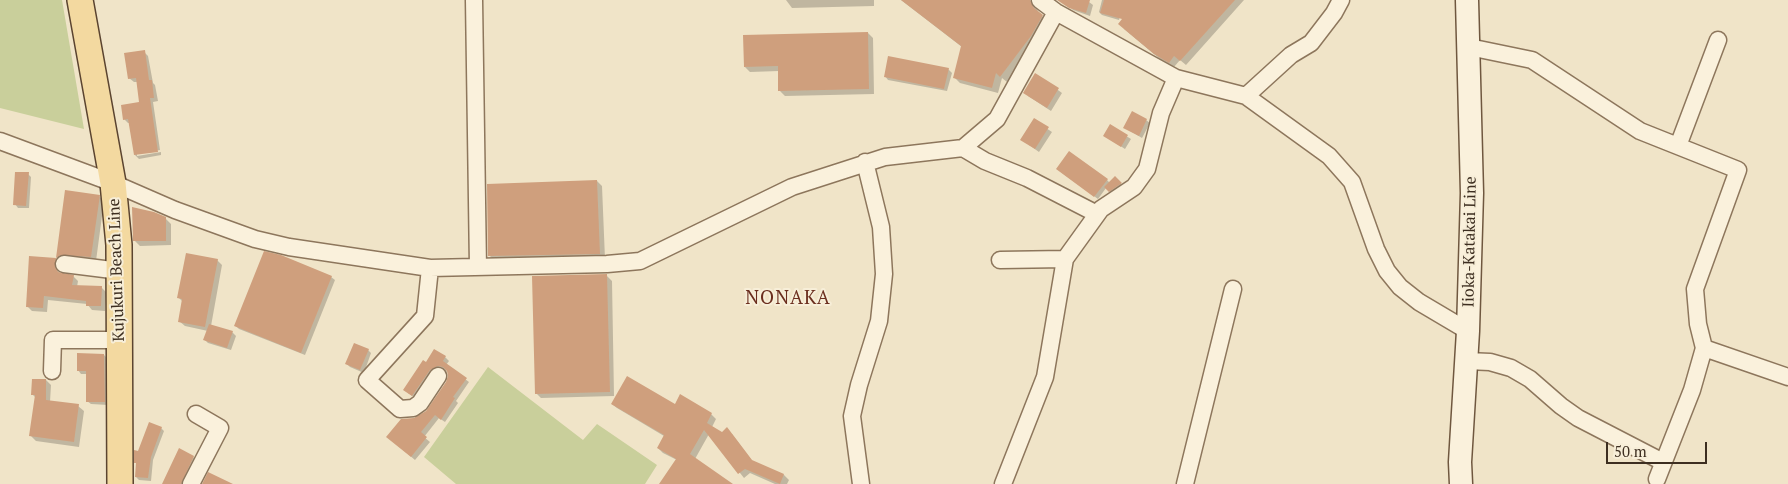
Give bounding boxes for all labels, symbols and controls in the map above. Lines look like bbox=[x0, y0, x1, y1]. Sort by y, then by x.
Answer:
street label: Iioka-Katakai Line bbox=[1459, 176, 1481, 308]
street label: Kujukuri Beach Line bbox=[105, 198, 129, 342]
district label: NONAKA bbox=[744, 288, 832, 310]
scale bar bbox=[1608, 432, 1709, 464]
text: 50 m bbox=[1614, 441, 1647, 461]

